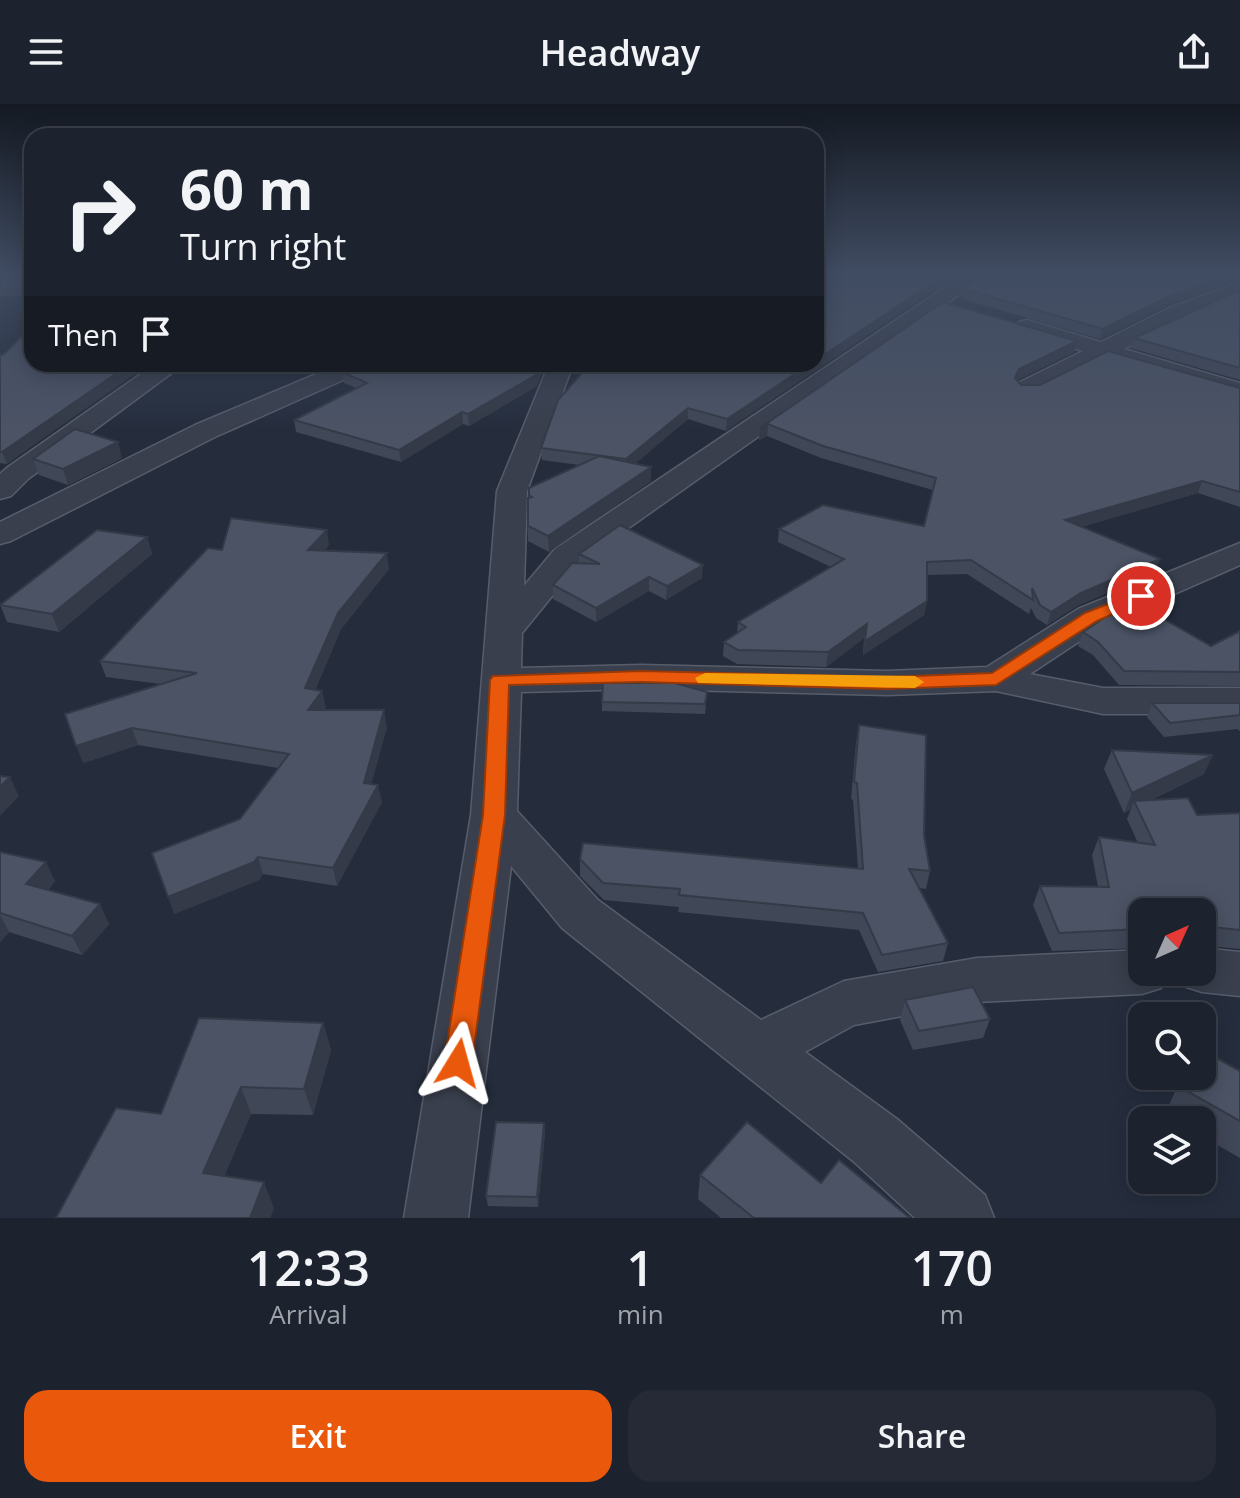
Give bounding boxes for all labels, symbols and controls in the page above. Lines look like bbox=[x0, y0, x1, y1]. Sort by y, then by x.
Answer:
text: Headway bbox=[540, 28, 700, 77]
icon: menu bbox=[24, 30, 68, 74]
icon: share bbox=[1172, 30, 1216, 74]
text: 60 m bbox=[180, 150, 314, 226]
icon: right bbox=[48, 160, 152, 264]
text: Turn right bbox=[180, 222, 346, 271]
icon: arrive bbox=[134, 312, 178, 356]
text: Then bbox=[48, 314, 118, 355]
pin bbox=[1107, 562, 1175, 630]
icon: arrive bbox=[1119, 574, 1163, 618]
north arrow bbox=[1128, 898, 1216, 986]
map controls bbox=[1128, 898, 1216, 1194]
button: search bbox=[1128, 1002, 1216, 1090]
position arrow bbox=[416, 1021, 500, 1105]
button: layers bbox=[1128, 1106, 1216, 1194]
text: 12:33 bbox=[247, 1235, 370, 1300]
text: 1 bbox=[627, 1235, 654, 1300]
text: 170 bbox=[911, 1235, 993, 1300]
text: Arrival bbox=[269, 1296, 348, 1332]
text: min bbox=[617, 1296, 664, 1332]
text: m bbox=[940, 1296, 964, 1332]
button: Exit bbox=[24, 1390, 612, 1482]
button: Share bbox=[628, 1390, 1216, 1482]

